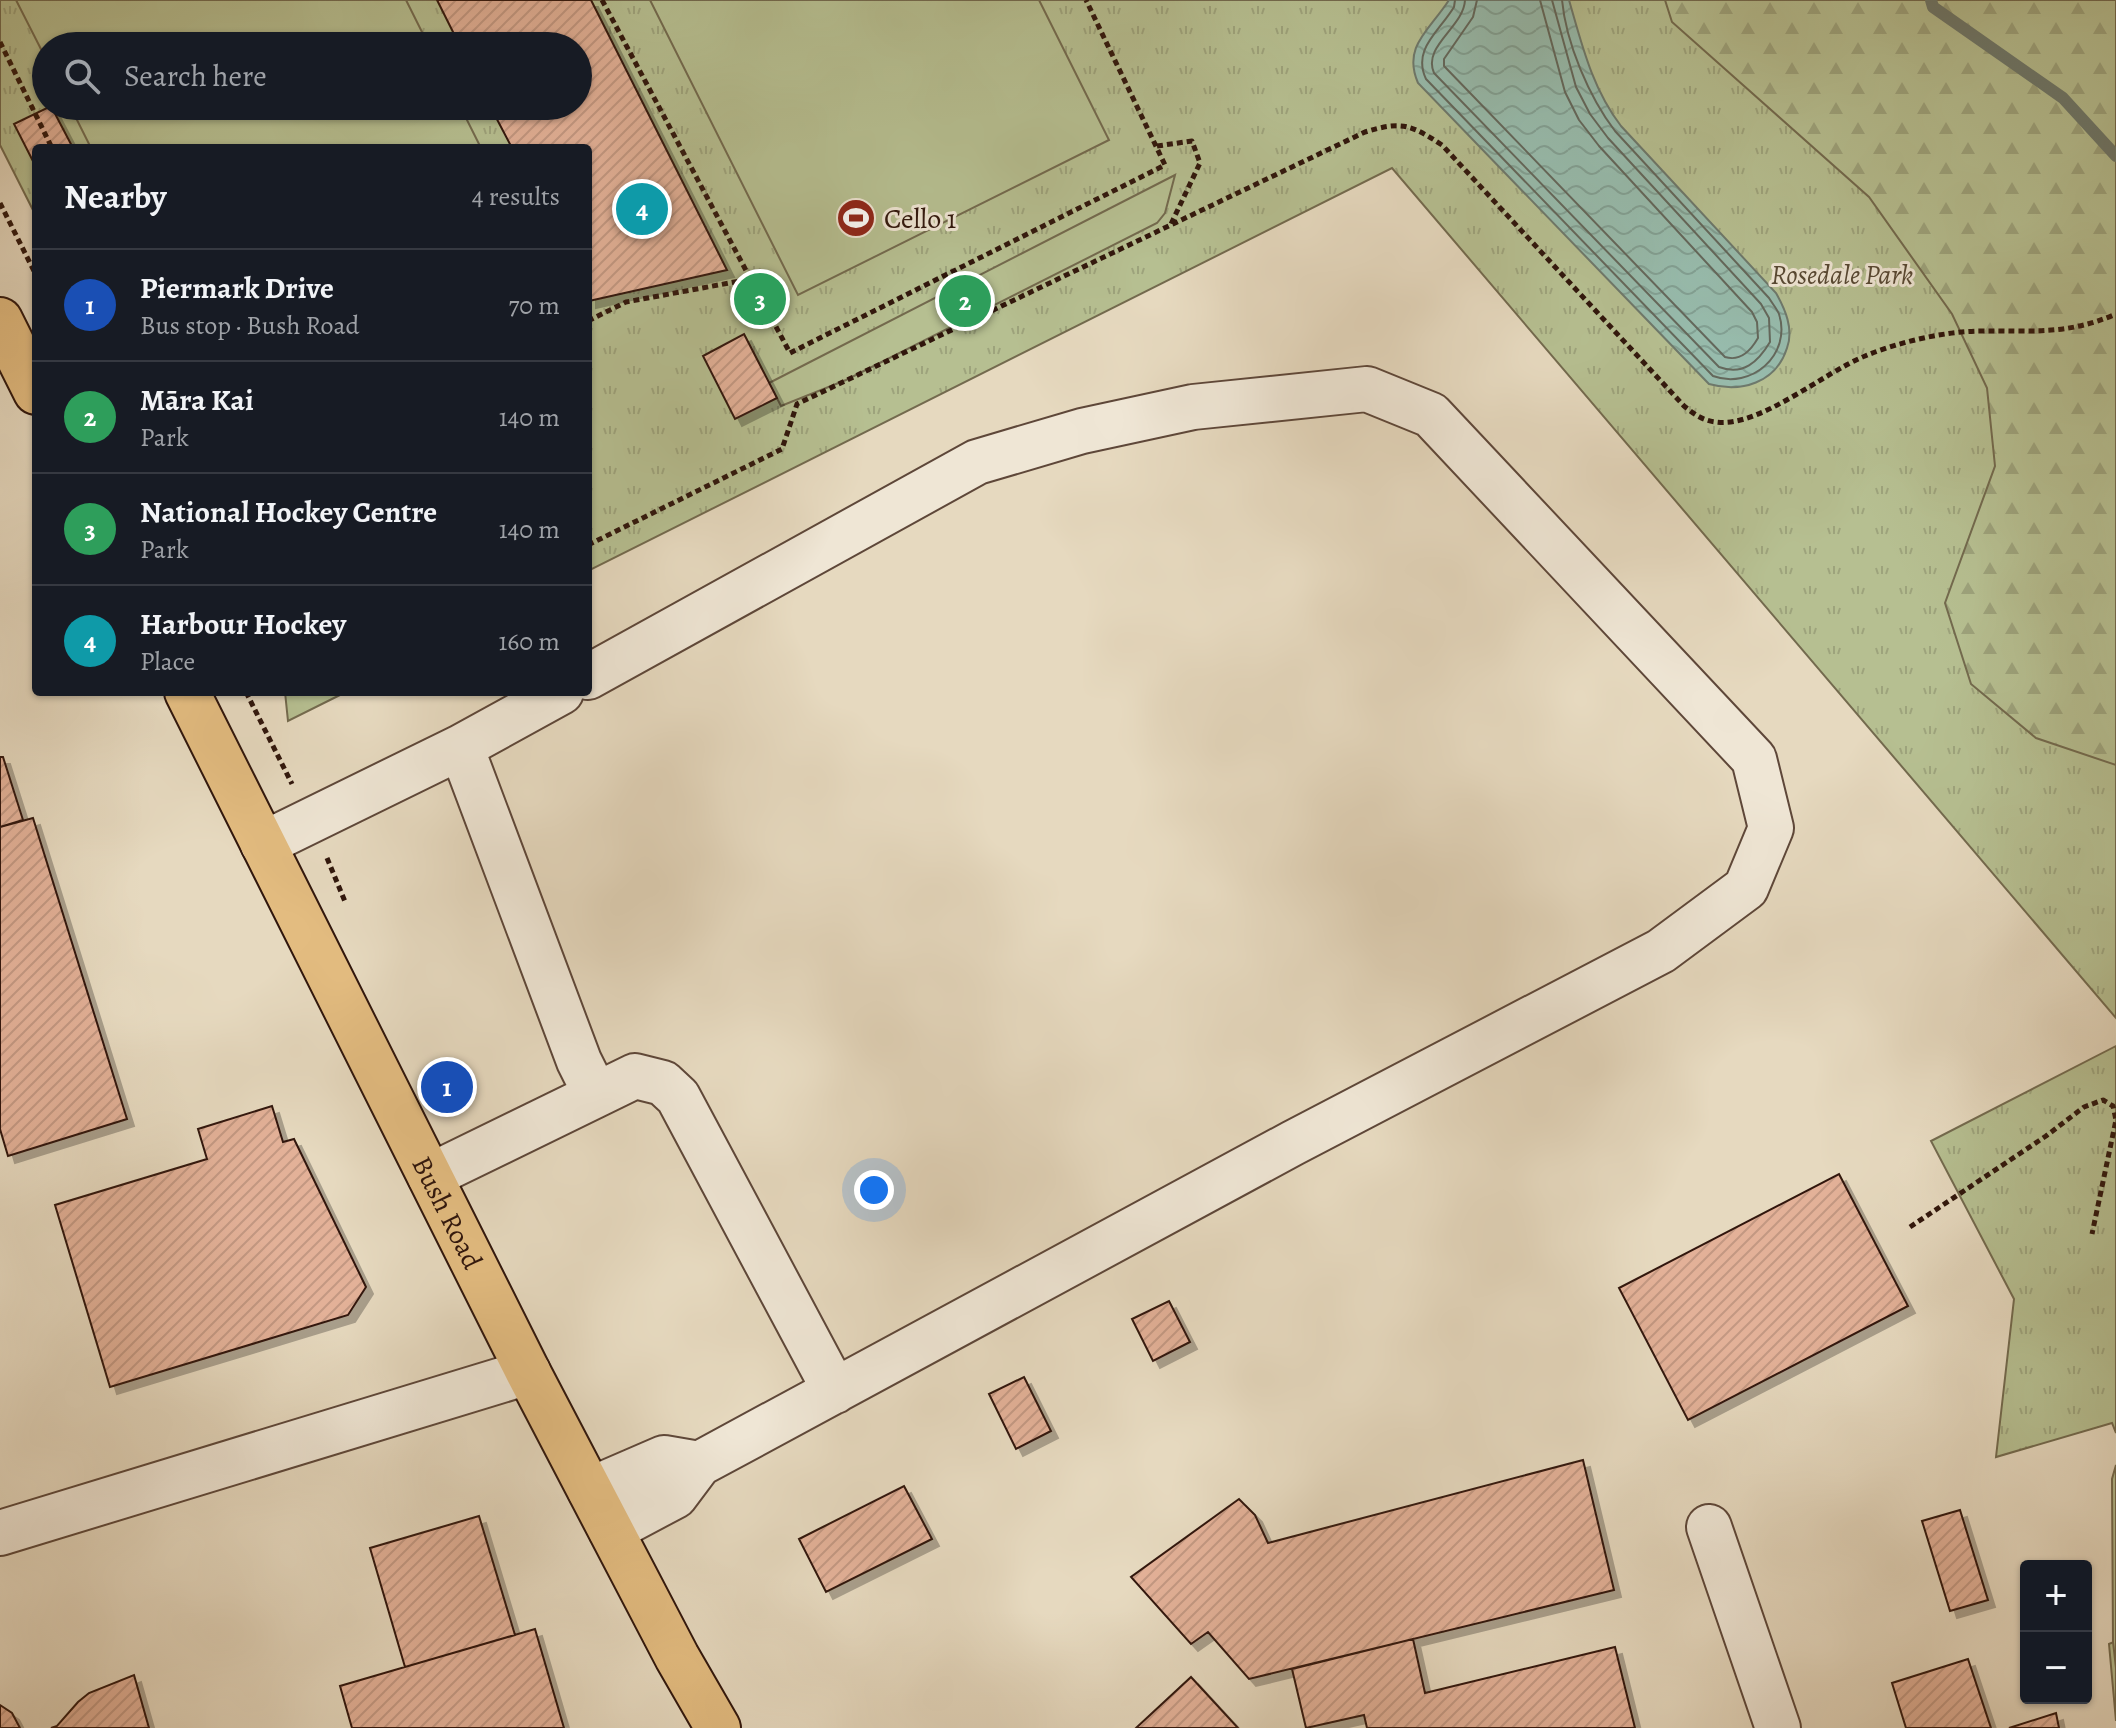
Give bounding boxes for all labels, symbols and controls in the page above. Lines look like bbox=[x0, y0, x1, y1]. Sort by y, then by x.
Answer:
search box bbox=[32, 32, 592, 120]
icon: search bbox=[60, 54, 104, 98]
text: Search here bbox=[124, 56, 267, 96]
text: Nearby bbox=[64, 173, 167, 220]
text: 4 results bbox=[472, 179, 560, 214]
pin: 4 bbox=[616, 179, 668, 239]
sports icon: Cello 1 bbox=[835, 197, 877, 239]
place label: Cello 1 bbox=[884, 200, 956, 238]
park label: Rosedale Park bbox=[1771, 256, 1913, 294]
text: Piermark Drive bbox=[140, 268, 334, 308]
pin: 3 bbox=[734, 269, 786, 329]
pin: 2 bbox=[939, 271, 991, 331]
text: 1 bbox=[85, 288, 95, 323]
text: 70 m bbox=[508, 288, 560, 323]
text: Bus stop · Bush Road bbox=[140, 308, 360, 343]
text: Māra Kai bbox=[140, 380, 254, 420]
text: 2 bbox=[84, 400, 96, 435]
text: 140 m bbox=[499, 400, 560, 435]
text: Park bbox=[140, 420, 189, 455]
text: National Hockey Centre bbox=[140, 492, 437, 532]
text: 3 bbox=[84, 512, 96, 547]
text: 140 m bbox=[499, 512, 560, 547]
text: Park bbox=[140, 532, 189, 567]
text: Harbour Hockey bbox=[140, 604, 346, 644]
text: 4 bbox=[84, 624, 96, 659]
text: 160 m bbox=[498, 624, 560, 659]
text: Place bbox=[140, 644, 195, 679]
pin: 1 bbox=[421, 1057, 473, 1117]
street label: Bush Road bbox=[403, 1150, 492, 1277]
your location bbox=[854, 1170, 894, 1210]
map controls bbox=[2020, 1560, 2092, 1704]
button: + bbox=[2020, 1560, 2092, 1632]
button: − bbox=[2020, 1632, 2092, 1704]

